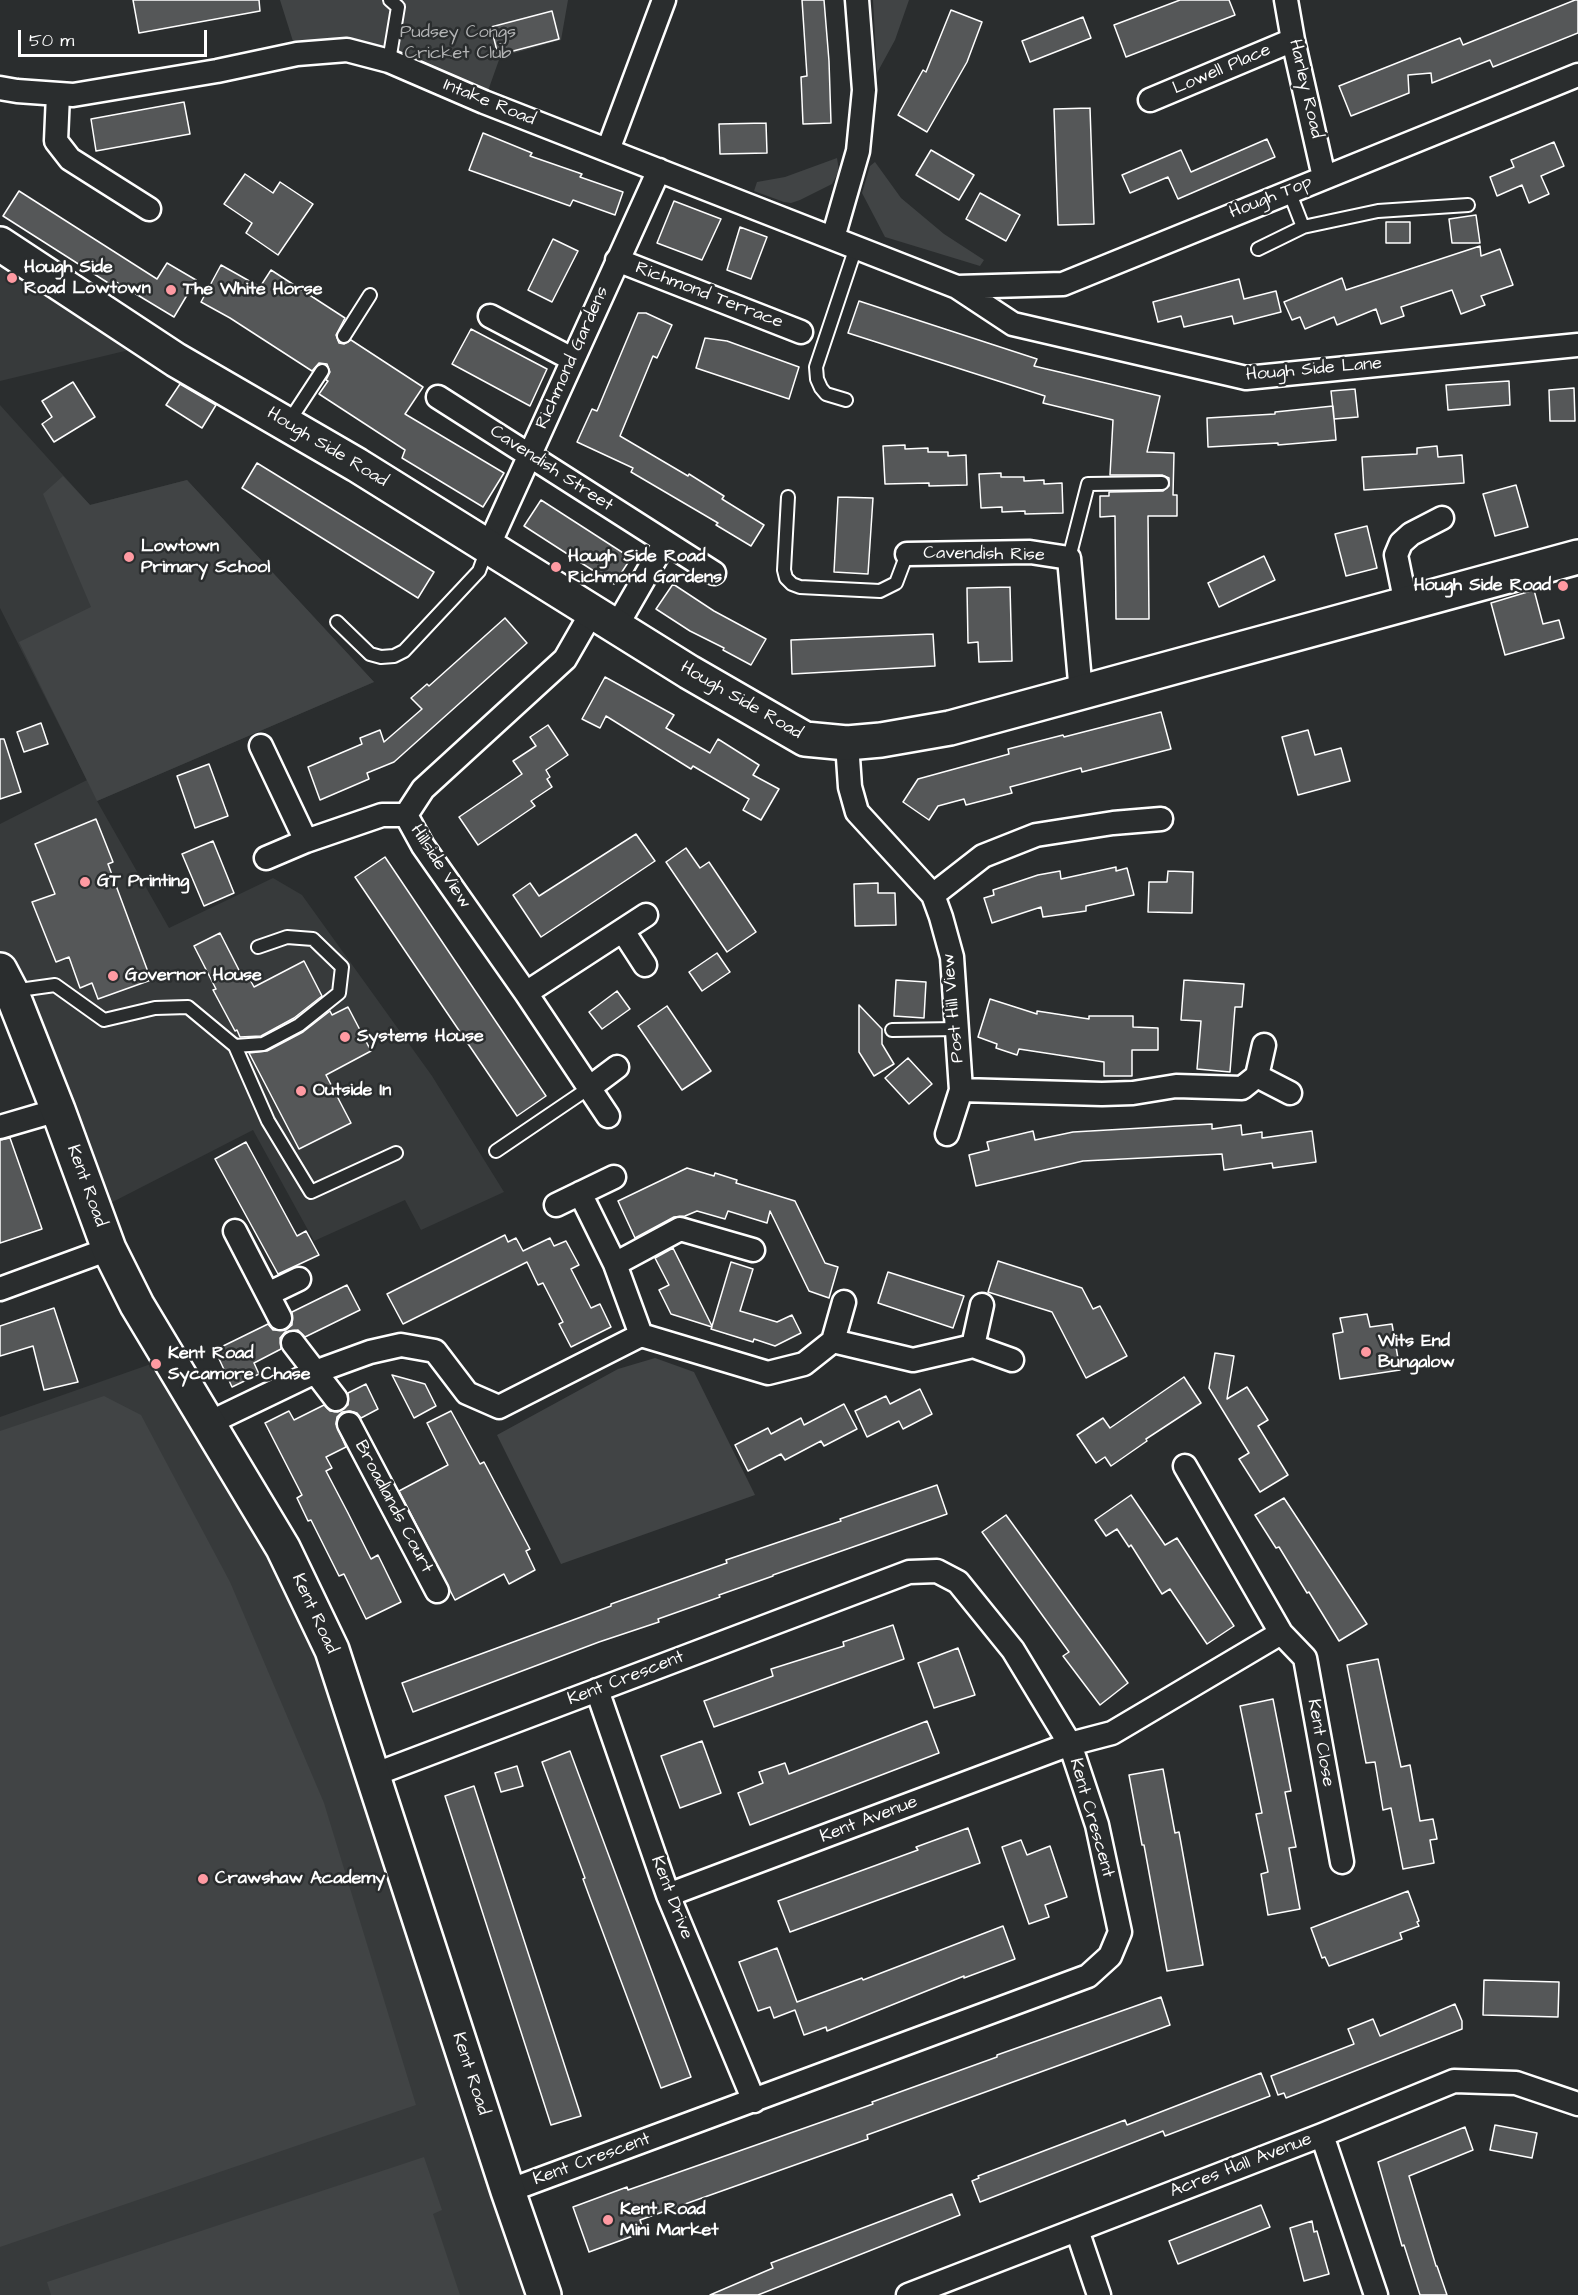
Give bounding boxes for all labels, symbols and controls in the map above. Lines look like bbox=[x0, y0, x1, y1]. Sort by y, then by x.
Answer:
scale bar bbox=[21, 18, 210, 56]
park label: Pudsey Congs Cricket Club bbox=[400, 22, 516, 64]
text: 50 m bbox=[29, 28, 74, 53]
street label: Harley Road bbox=[1283, 37, 1327, 141]
street label: Lowell Place bbox=[1170, 40, 1274, 100]
street label: Intake Road bbox=[440, 75, 538, 131]
street label: Hough Top bbox=[1227, 172, 1315, 224]
place label: Hough Side Road Lowtown bbox=[24, 257, 151, 300]
street label: Richmond Terrace bbox=[632, 258, 786, 334]
marker: Hough Side Road Lowtown bbox=[5, 271, 19, 285]
place label: The White Horse bbox=[183, 279, 323, 301]
marker: The White Horse bbox=[164, 283, 178, 297]
street label: Richmond Gardens bbox=[532, 283, 614, 433]
street label: Hough Side Lane bbox=[1245, 353, 1383, 387]
street label: Hough Side Road bbox=[263, 403, 391, 493]
street label: Cavendish Street bbox=[485, 421, 617, 517]
place label: Lowtown Primary School bbox=[141, 536, 270, 578]
street label: Cavendish Rise bbox=[923, 543, 1045, 567]
place label: Hough Side Road Richmond Gardens bbox=[568, 546, 722, 588]
marker: Lowtown Primary School bbox=[122, 550, 136, 564]
marker: Hough Side Road Richmond Gardens bbox=[549, 560, 563, 574]
place label: Hough Side Road bbox=[1414, 575, 1551, 597]
marker: Hough Side Road bbox=[1556, 579, 1570, 593]
street label: Hough Side Road bbox=[676, 657, 806, 745]
street label: Hillside View bbox=[405, 821, 475, 913]
place label: GT Printing bbox=[97, 871, 189, 893]
marker: GT Printing bbox=[78, 875, 92, 889]
street label: Post Hill View bbox=[938, 952, 970, 1064]
place label: Governor House bbox=[125, 965, 262, 987]
marker: Governor House bbox=[106, 969, 120, 983]
place label: Systems House bbox=[357, 1026, 484, 1048]
marker: Systems House bbox=[338, 1030, 352, 1044]
place label: Outside In bbox=[313, 1080, 391, 1102]
marker: Outside In bbox=[294, 1084, 308, 1098]
street label: Kent Road bbox=[61, 1142, 111, 1230]
place label: Wits End Bungalow bbox=[1378, 1331, 1455, 1374]
place label: Kent Road Sycamore Chase bbox=[168, 1343, 311, 1386]
marker: Wits End Bungalow bbox=[1359, 1345, 1373, 1359]
marker: Kent Road Sycamore Chase bbox=[149, 1357, 163, 1371]
street label: Broadlands Court bbox=[349, 1437, 437, 1577]
street label: Kent Road bbox=[286, 1571, 342, 1657]
street label: Kent Crescent bbox=[565, 1647, 687, 1711]
street label: Kent Close bbox=[1302, 1698, 1338, 1788]
street label: Kent Crescent bbox=[1064, 1756, 1118, 1880]
street label: Kent Avenue bbox=[817, 1792, 921, 1848]
street label: Kent Drive bbox=[645, 1853, 697, 1943]
place label: Crawshaw Academy bbox=[215, 1868, 385, 1890]
marker: Crawshaw Academy bbox=[196, 1872, 210, 1886]
street label: Kent Road bbox=[447, 2030, 493, 2118]
street label: Kent Crescent bbox=[531, 2129, 653, 2191]
street label: Acres Hall Avenue bbox=[1167, 2129, 1315, 2203]
place label: Kent Road Mini Market bbox=[620, 2199, 719, 2242]
marker: Kent Road Mini Market bbox=[601, 2213, 615, 2227]

